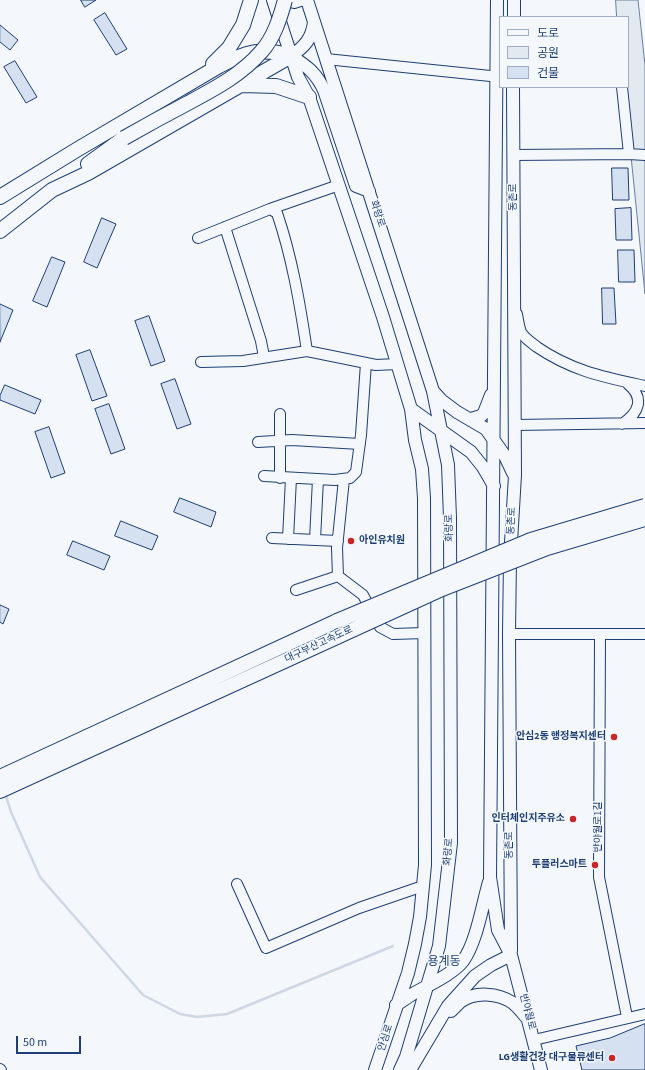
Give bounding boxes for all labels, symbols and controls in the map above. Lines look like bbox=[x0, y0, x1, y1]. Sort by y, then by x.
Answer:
legend bbox=[499, 16, 629, 88]
text: 도로 bbox=[537, 25, 559, 42]
text: 공원 bbox=[537, 45, 559, 62]
text: 건물 bbox=[537, 65, 559, 82]
street label: 동촌로 bbox=[508, 183, 520, 211]
street label: 화랑로 bbox=[367, 199, 387, 229]
street label: 동촌로 bbox=[505, 507, 519, 535]
street label: 화랑로 bbox=[444, 514, 456, 542]
place label: 아인유치원 bbox=[359, 535, 405, 547]
marker: 아인유치원 bbox=[346, 536, 356, 546]
street label: 대구부산고속도로 bbox=[283, 624, 355, 666]
place label: 안심2동 행정복지센터 bbox=[516, 731, 606, 743]
marker: 안심2동 행정복지센터 bbox=[609, 732, 619, 742]
street label: 반야월로1길 bbox=[593, 802, 605, 852]
place label: 인터체인지주유소 bbox=[491, 813, 565, 825]
marker: 인터체인지주유소 bbox=[568, 814, 578, 824]
street label: 동촌로 bbox=[504, 831, 516, 859]
street label: 화랑로 bbox=[442, 838, 456, 866]
place label: 투플러스마트 bbox=[532, 859, 587, 871]
marker: 투플러스마트 bbox=[590, 860, 600, 870]
district label: 용계동 bbox=[427, 955, 461, 969]
street label: 반야월로 bbox=[516, 993, 538, 1031]
street label: 안심로 bbox=[376, 1023, 396, 1053]
scale bar bbox=[18, 1028, 83, 1054]
text: 50 m bbox=[23, 1034, 47, 1051]
place label: LG생활건강 대구물류센터 bbox=[499, 1052, 604, 1064]
marker: LG생활건강 대구물류센터 bbox=[607, 1053, 617, 1063]

